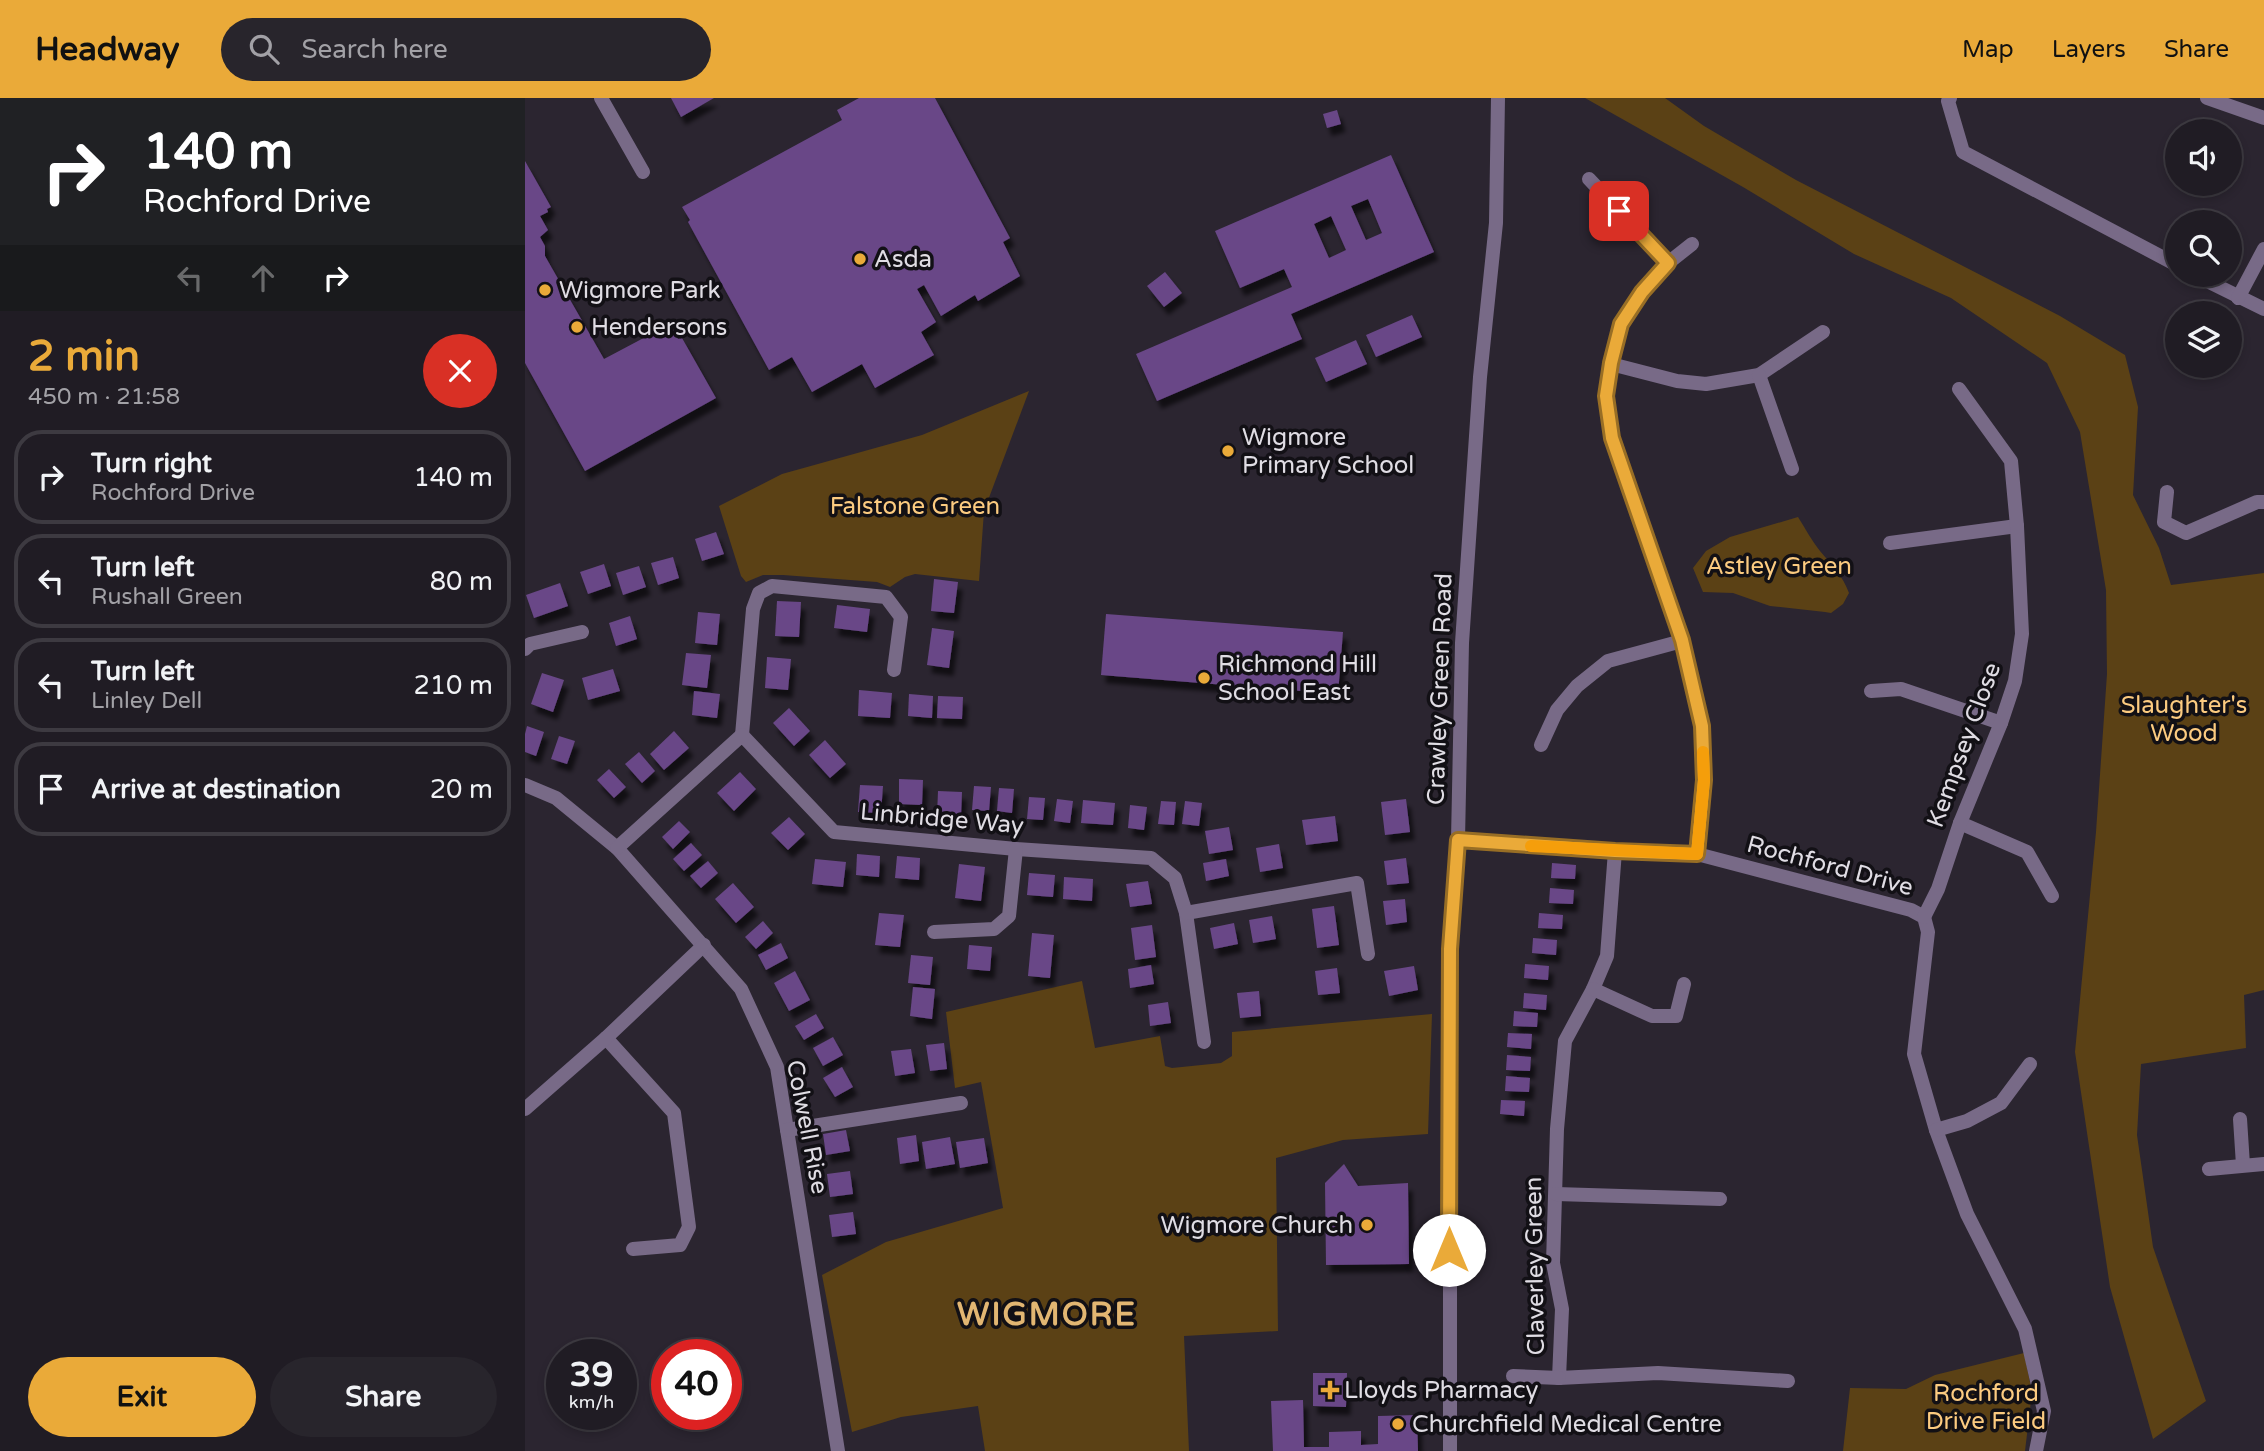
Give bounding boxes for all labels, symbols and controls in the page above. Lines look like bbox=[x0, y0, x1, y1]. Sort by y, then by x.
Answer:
search box bbox=[221, 18, 711, 81]
text: Headway bbox=[35, 30, 179, 69]
icon: search bbox=[245, 30, 283, 68]
text: Search here bbox=[301, 34, 448, 65]
text: Map bbox=[1962, 35, 2014, 64]
text: Layers bbox=[2052, 35, 2126, 64]
text: Share bbox=[2164, 35, 2229, 64]
map controls bbox=[2165, 119, 2242, 378]
button: sound bbox=[2165, 119, 2242, 196]
text: 140 m bbox=[143, 123, 293, 182]
icon: right bbox=[28, 126, 119, 217]
pin bbox=[1589, 181, 1649, 241]
text: Rochford Drive bbox=[143, 183, 371, 221]
icon: arrive bbox=[1600, 192, 1638, 230]
button: search bbox=[2165, 210, 2242, 287]
place label: Asda bbox=[874, 245, 932, 274]
marker: Asda bbox=[852, 251, 868, 267]
icon: left bbox=[171, 259, 209, 297]
icon: ahead bbox=[244, 259, 282, 297]
icon: right bbox=[317, 259, 355, 297]
place label: Wigmore Park bbox=[559, 276, 721, 305]
marker: Wigmore Park bbox=[537, 282, 553, 298]
button: layers bbox=[2165, 301, 2242, 378]
place label: Hendersons bbox=[591, 313, 727, 342]
marker: Hendersons bbox=[569, 319, 585, 335]
text: 2 min bbox=[28, 331, 140, 382]
button: close bbox=[423, 334, 497, 408]
text: 450 m · 21:58 bbox=[28, 383, 180, 411]
place label: Wigmore Primary School bbox=[1242, 423, 1414, 480]
marker: Wigmore Primary School bbox=[1220, 443, 1236, 459]
text: Turn right bbox=[91, 448, 212, 479]
icon: right bbox=[32, 458, 70, 496]
text: 140 m bbox=[413, 462, 493, 493]
text: Rochford Drive bbox=[91, 479, 255, 507]
park label: Falstone Green bbox=[830, 492, 1000, 521]
text: Turn left bbox=[91, 552, 194, 583]
park label: Astley Green bbox=[1706, 552, 1852, 581]
icon: left bbox=[32, 562, 70, 600]
text: 80 m bbox=[430, 566, 493, 597]
street label: Crawley Green Road bbox=[1421, 573, 1459, 805]
text: Rushall Green bbox=[91, 583, 243, 611]
place label: Richmond Hill School East bbox=[1218, 650, 1377, 707]
text: Turn left bbox=[91, 656, 194, 687]
street label: Kempsey Close bbox=[1921, 659, 2007, 831]
icon: left bbox=[32, 666, 70, 704]
text: 210 m bbox=[413, 670, 493, 701]
marker: Richmond Hill School East bbox=[1196, 670, 1212, 686]
text: Linley Dell bbox=[91, 687, 202, 715]
park label: Slaughter's Wood bbox=[2121, 691, 2247, 748]
icon: arrive bbox=[32, 770, 70, 808]
text: Arrive at destination bbox=[91, 774, 341, 805]
text: 20 m bbox=[430, 774, 493, 805]
street label: Linbridge Way bbox=[859, 797, 1025, 841]
street label: Rochford Drive bbox=[1744, 830, 1916, 902]
street label: Colwell Rise bbox=[780, 1058, 834, 1196]
street label: Claverley Green bbox=[1519, 1176, 1551, 1356]
place label: Wigmore Church bbox=[1161, 1211, 1353, 1240]
position arrow bbox=[1412, 1213, 1486, 1287]
marker: Wigmore Church bbox=[1359, 1217, 1375, 1233]
district label: WIGMORE bbox=[957, 1296, 1137, 1334]
speed limit sign: 40 bbox=[651, 1339, 742, 1430]
text: 39 bbox=[570, 1354, 613, 1396]
button: Exit bbox=[28, 1357, 256, 1437]
button: Share bbox=[270, 1357, 497, 1437]
place label: Lloyds Pharmacy bbox=[1344, 1376, 1538, 1405]
park label: Rochford Drive Field bbox=[1926, 1379, 2046, 1436]
marker: Lloyds Pharmacy bbox=[1322, 1382, 1338, 1398]
text: km/h bbox=[569, 1391, 614, 1413]
place label: Churchfield Medical Centre bbox=[1412, 1410, 1722, 1439]
marker: Churchfield Medical Centre bbox=[1390, 1416, 1406, 1432]

